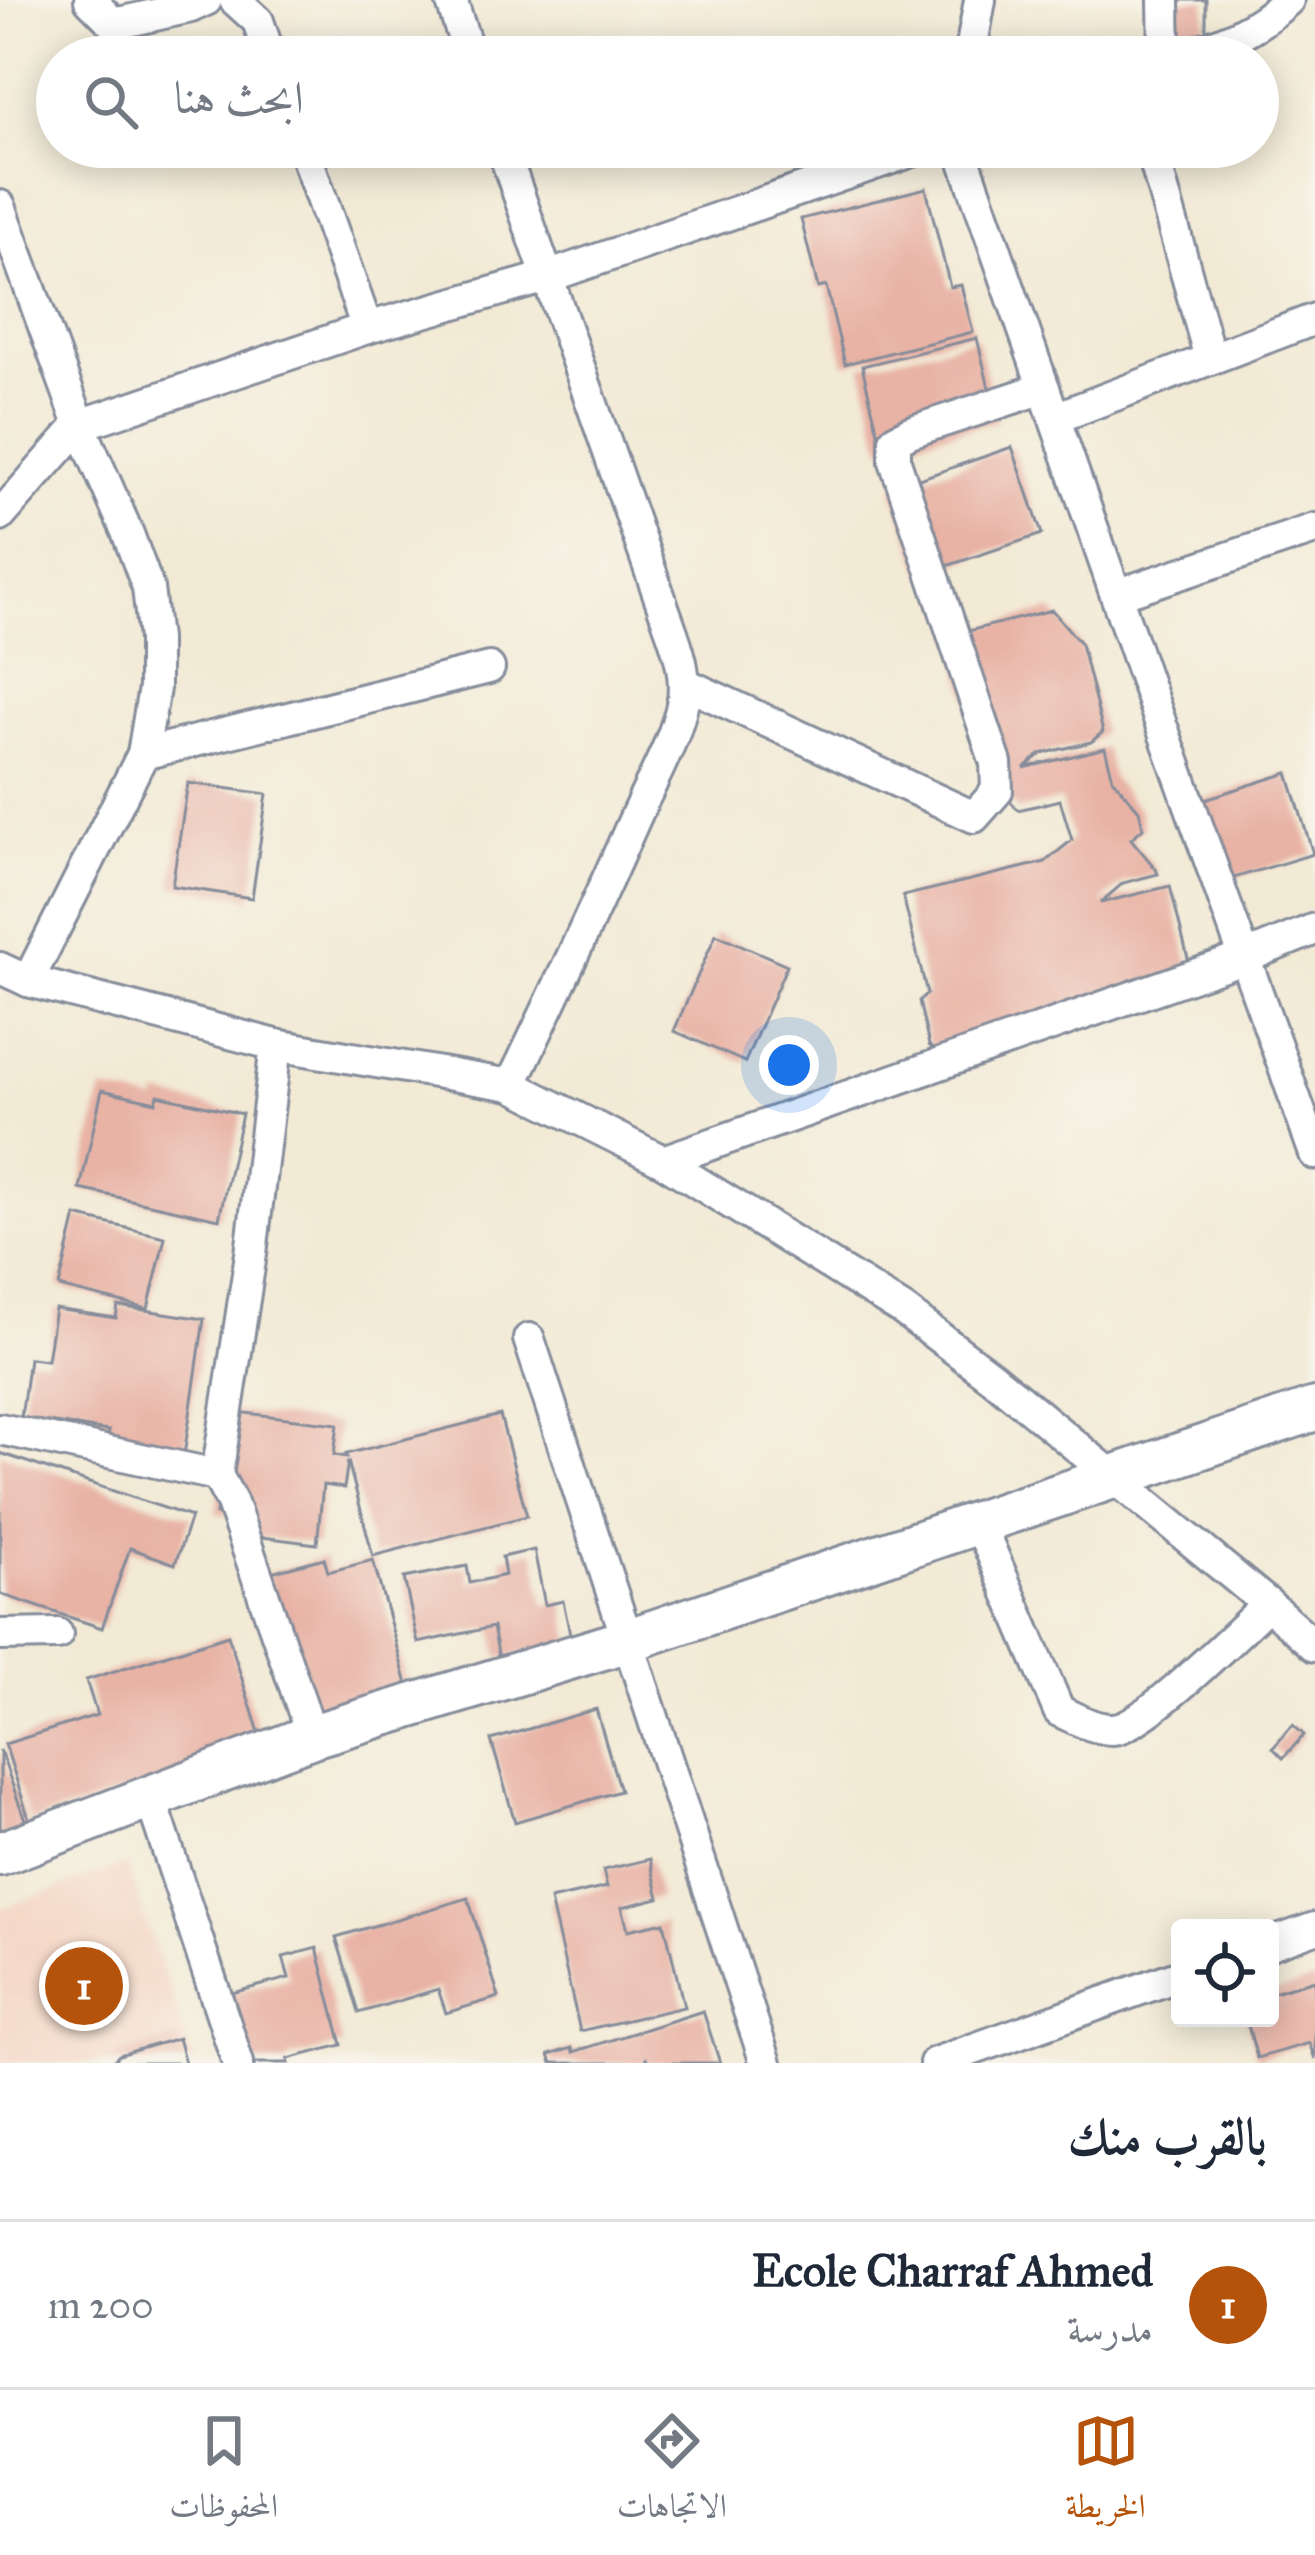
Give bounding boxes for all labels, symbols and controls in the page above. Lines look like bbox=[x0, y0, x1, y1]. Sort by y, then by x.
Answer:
search box bbox=[36, 36, 1279, 168]
icon: search bbox=[78, 69, 144, 135]
text: ابحث هنا bbox=[174, 70, 304, 125]
your location bbox=[759, 1035, 819, 1095]
map controls bbox=[1171, 1919, 1279, 2027]
button: locate bbox=[1171, 1919, 1279, 2027]
pin: 1 bbox=[45, 1941, 123, 2031]
text: بالقرب منك bbox=[1068, 2106, 1267, 2168]
text: Ecole Charraf Ahmed bbox=[752, 2243, 1153, 2298]
text: 200 m bbox=[48, 2281, 154, 2329]
text: 1 bbox=[1220, 2281, 1236, 2329]
text: مدرسة bbox=[1067, 2305, 1153, 2353]
tab: المحفوظات bbox=[169, 2408, 278, 2538]
tab: الاتجاهات bbox=[617, 2408, 727, 2538]
tab: الخريطة bbox=[1065, 2408, 1146, 2538]

